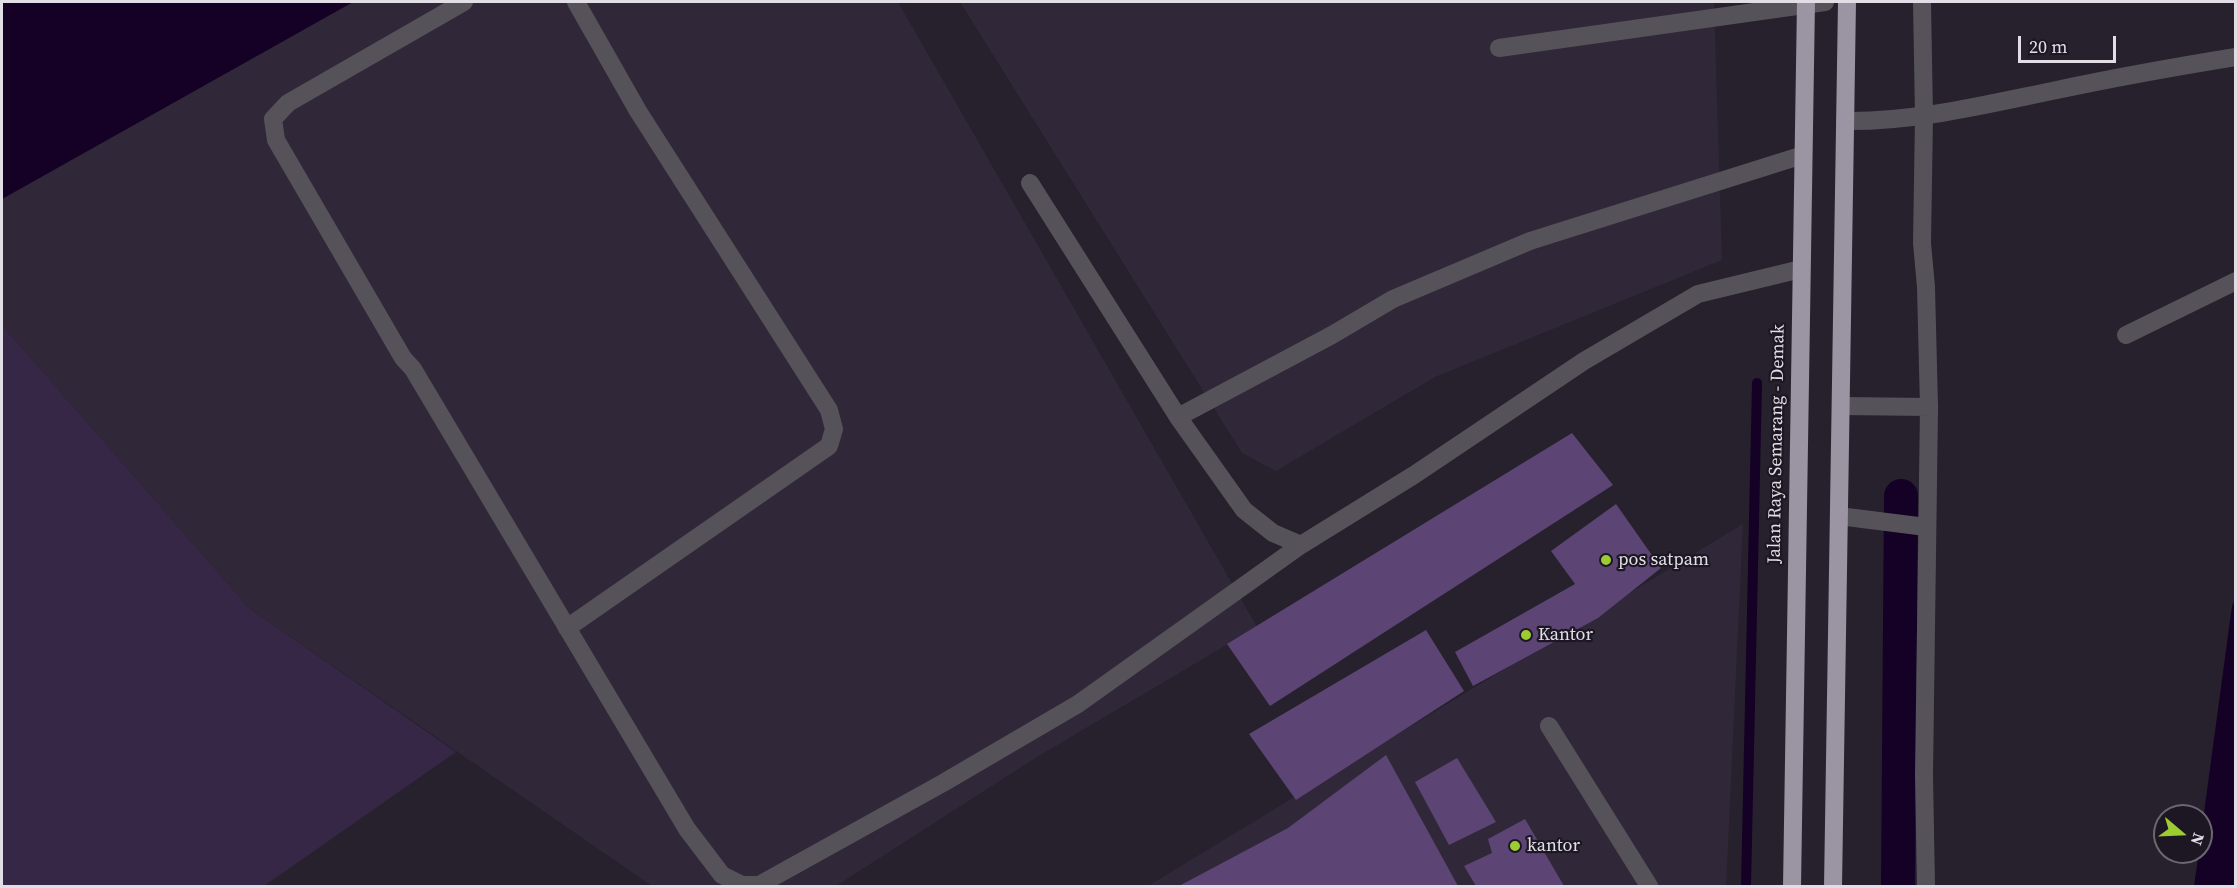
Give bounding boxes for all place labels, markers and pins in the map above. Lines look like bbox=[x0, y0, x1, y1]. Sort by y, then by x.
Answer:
place label: pos satpam bbox=[1618, 549, 1709, 571]
marker: pos satpam bbox=[1599, 553, 1613, 567]
place label: Kantor bbox=[1538, 624, 1593, 646]
marker: Kantor bbox=[1519, 628, 1533, 642]
place label: kantor bbox=[1527, 835, 1580, 857]
marker: kantor bbox=[1508, 839, 1522, 853]

